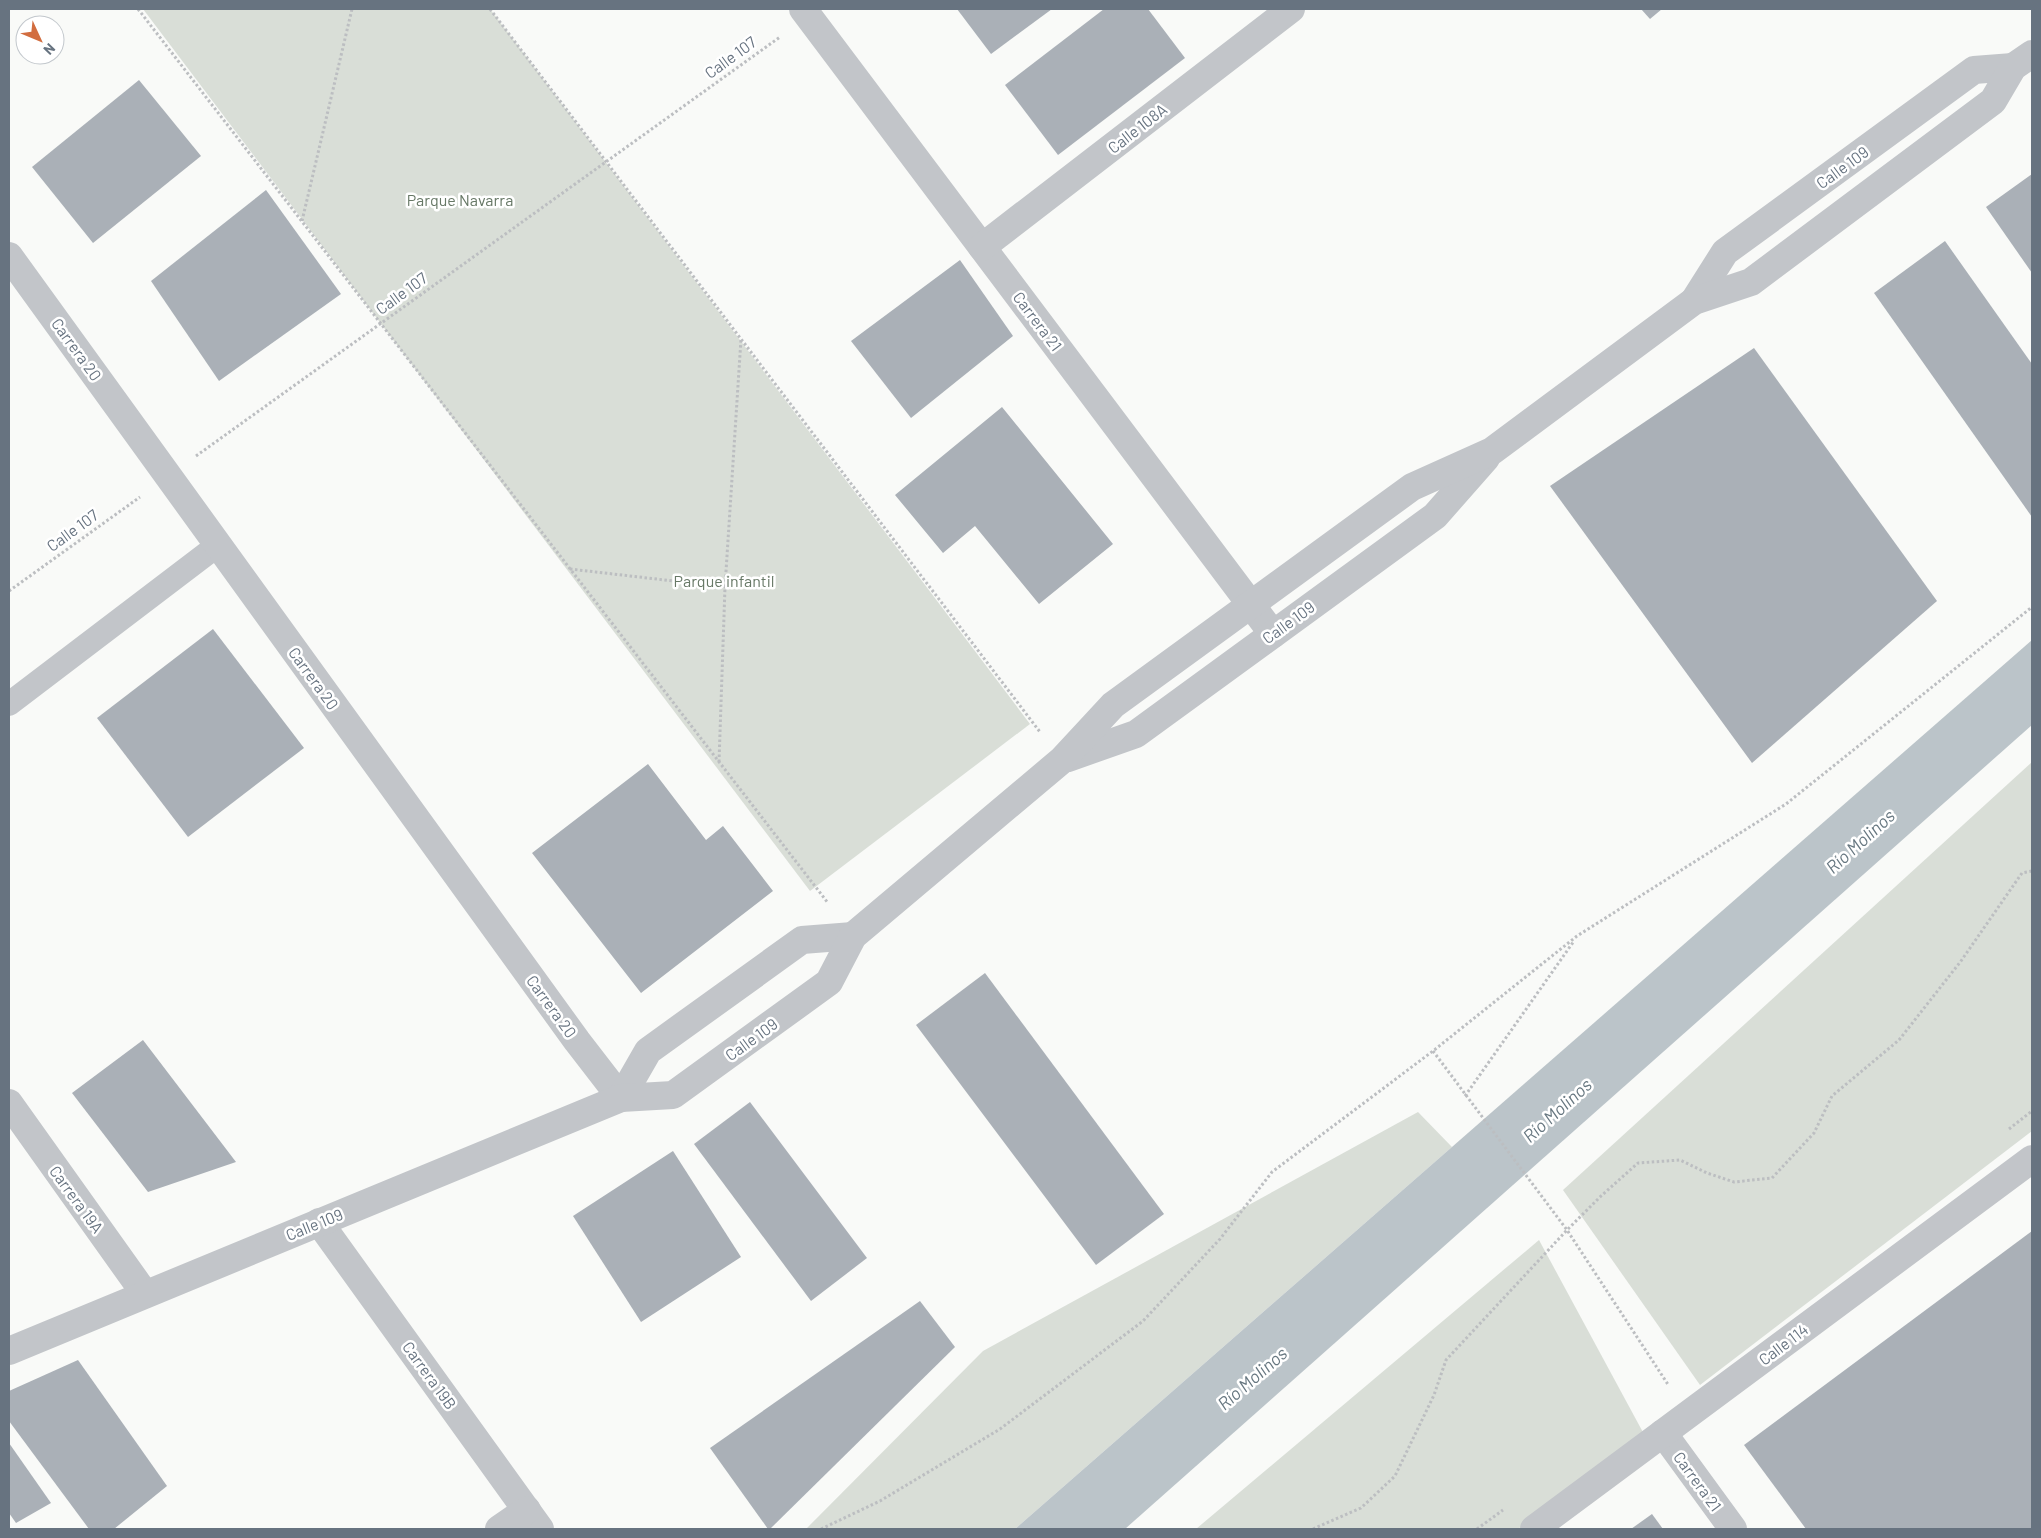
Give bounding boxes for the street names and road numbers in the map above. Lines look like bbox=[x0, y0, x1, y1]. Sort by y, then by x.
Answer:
street label: Calle 107 bbox=[701, 32, 760, 82]
street label: Calle 108A bbox=[1104, 99, 1170, 157]
street label: Calle 109 bbox=[1812, 142, 1872, 192]
street label: Calle 107 bbox=[372, 268, 431, 318]
street label: Carrera 21 bbox=[1010, 288, 1066, 354]
street label: Carrera 20 bbox=[48, 314, 106, 384]
street label: Calle 107 bbox=[43, 505, 102, 555]
street label: Calle 109 bbox=[1258, 597, 1318, 647]
street label: Carrera 20 bbox=[285, 643, 343, 713]
street label: Carrera 20 bbox=[523, 971, 581, 1041]
street label: Calle 109 bbox=[721, 1014, 781, 1064]
street label: Carrera 19A bbox=[46, 1162, 108, 1237]
street label: Calle 109 bbox=[283, 1204, 345, 1244]
street label: Calle 114 bbox=[1755, 1319, 1811, 1369]
street label: Carrera 19B bbox=[399, 1337, 461, 1413]
street label: Carrera 21 bbox=[1670, 1448, 1726, 1514]

